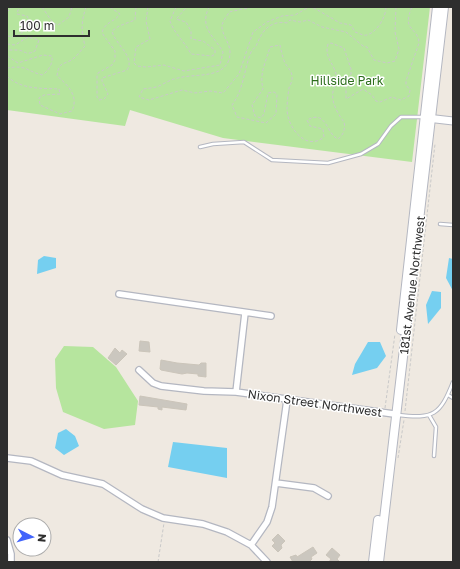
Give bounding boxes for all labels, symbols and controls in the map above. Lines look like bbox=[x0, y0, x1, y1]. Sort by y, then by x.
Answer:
scale bar bbox=[14, 12, 89, 38]
text: 100 m bbox=[20, 18, 54, 33]
park label: Hillside Park bbox=[311, 73, 384, 88]
street label: 181st Avenue Northwest bbox=[396, 215, 428, 355]
street label: Nixon Street Northwest bbox=[247, 386, 383, 420]
north arrow bbox=[12, 517, 52, 557]
text: N bbox=[36, 533, 49, 543]

